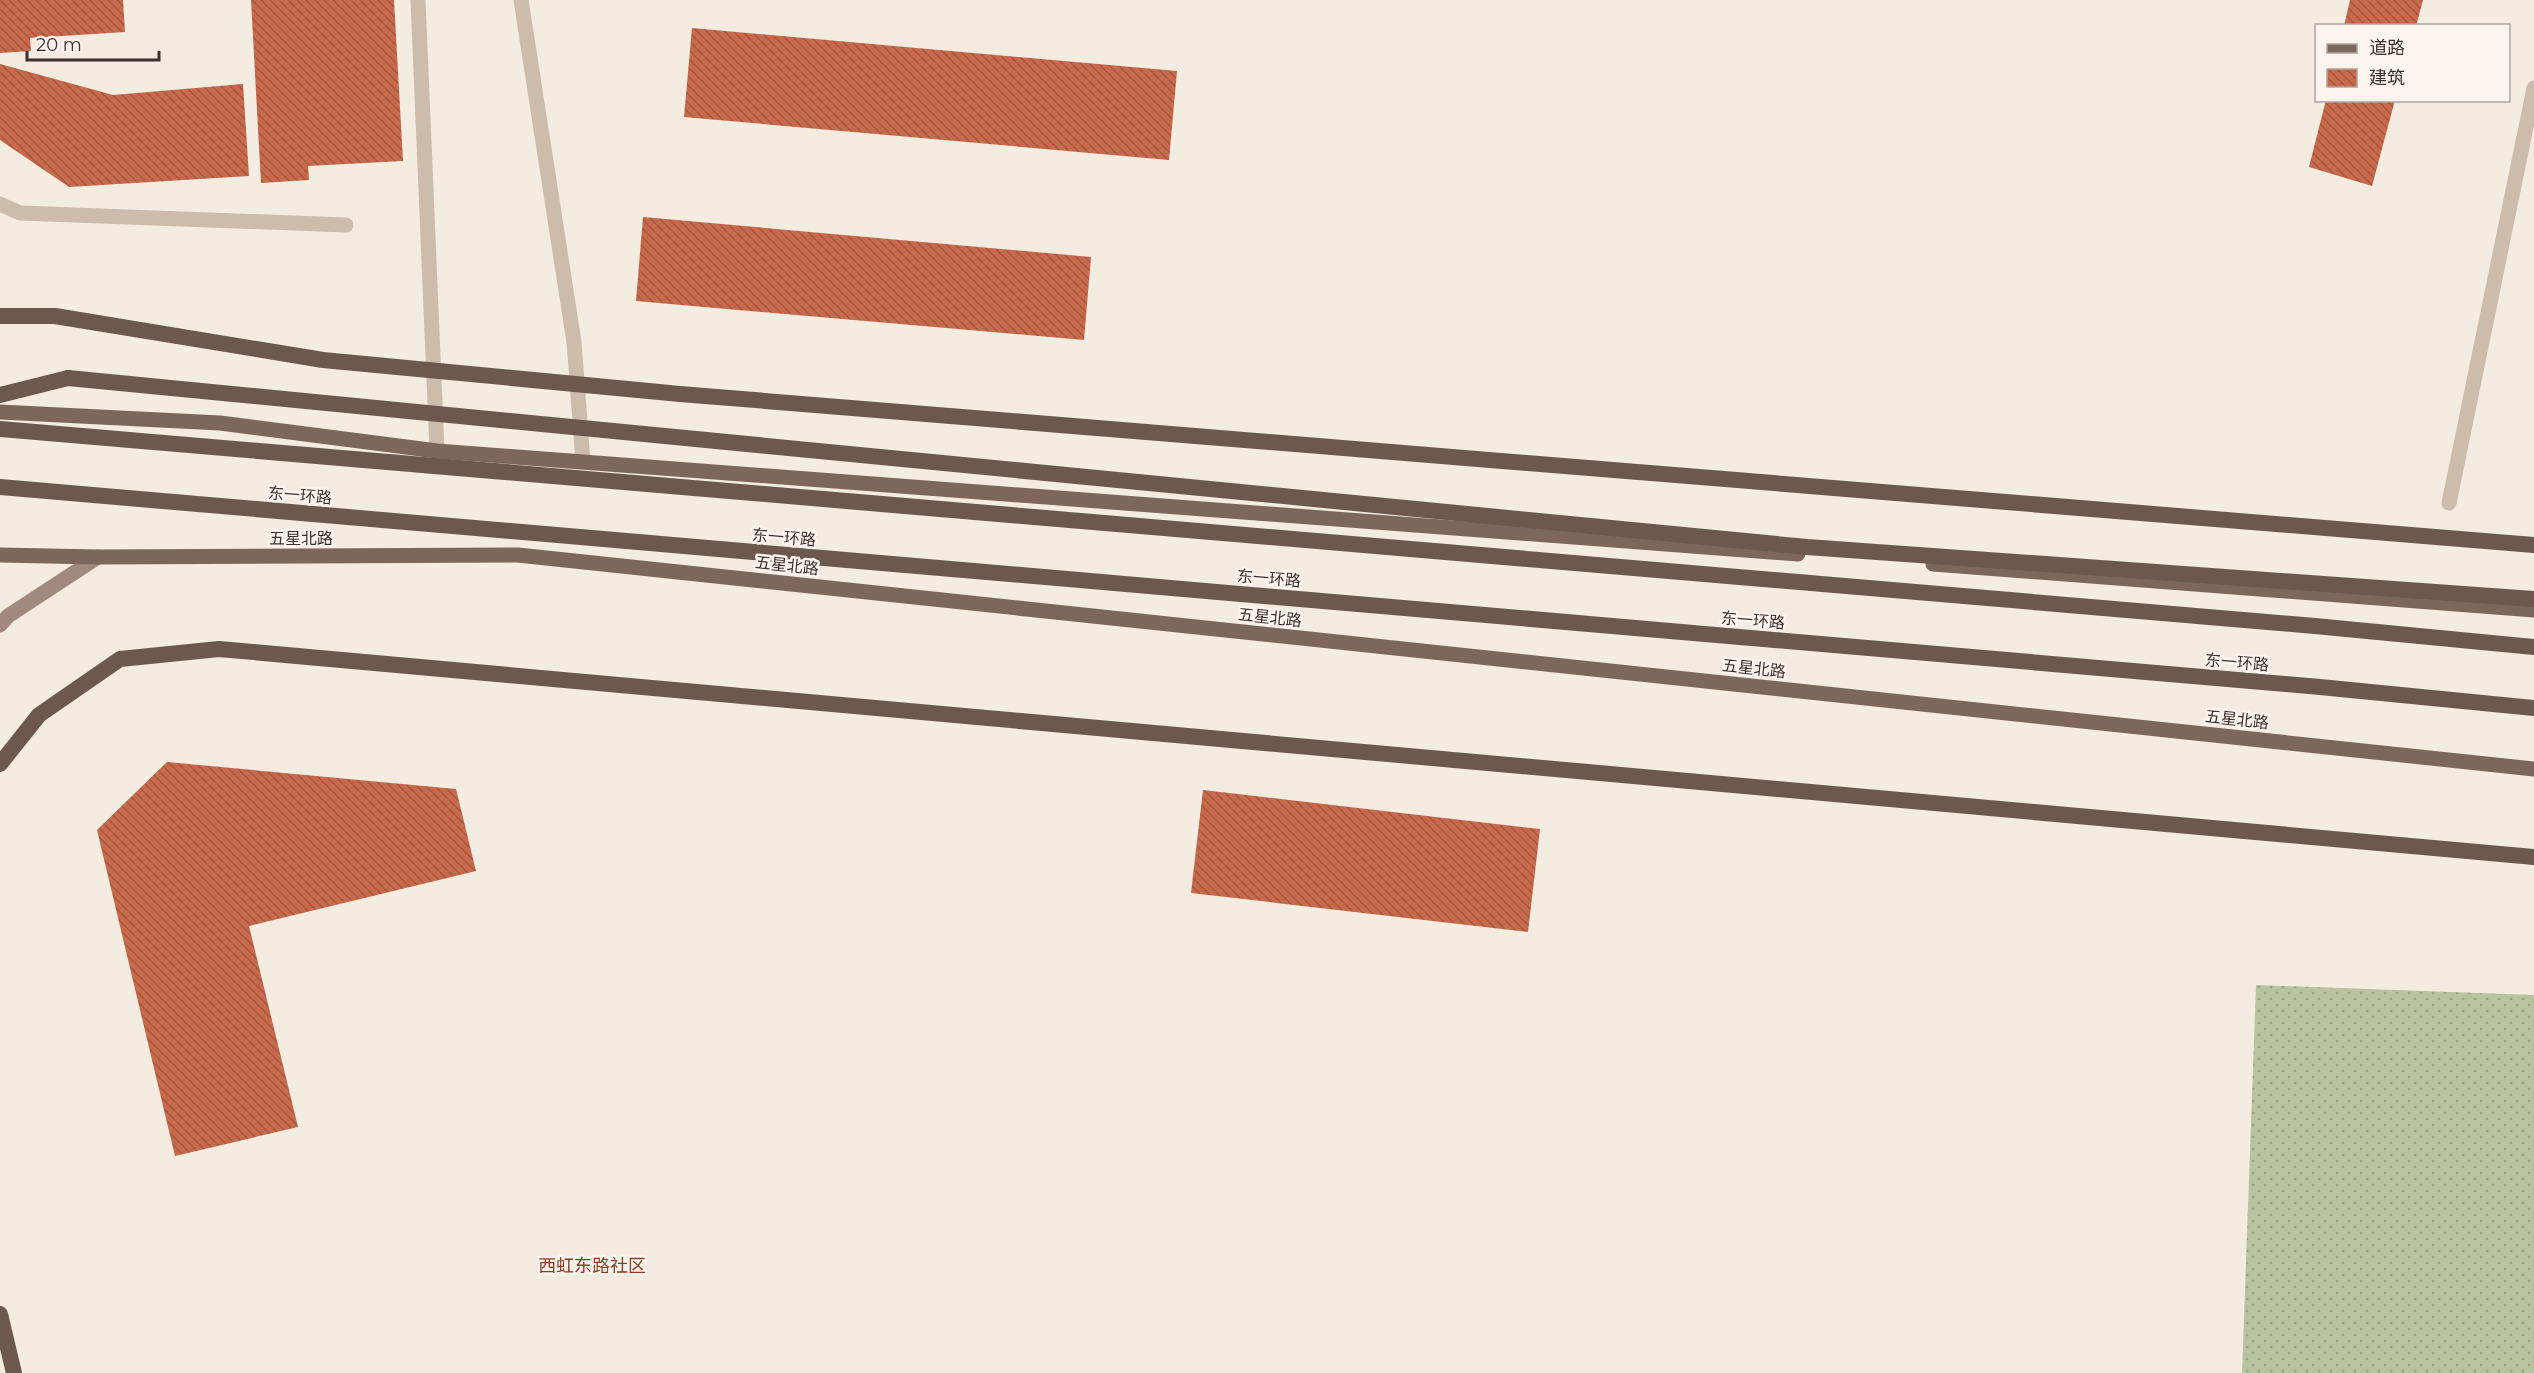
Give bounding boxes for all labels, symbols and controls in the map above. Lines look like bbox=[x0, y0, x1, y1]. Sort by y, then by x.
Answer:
scale bar bbox=[27, 24, 159, 62]
legend bbox=[2315, 24, 2510, 102]
text: 20 m bbox=[36, 34, 82, 56]
text: 道路 bbox=[2369, 37, 2405, 59]
text: 建筑 bbox=[2369, 67, 2405, 89]
street label: 东一环路 bbox=[267, 483, 333, 508]
street label: 东一环路 bbox=[751, 525, 817, 550]
street label: 五星北路 bbox=[269, 529, 333, 548]
street label: 五星北路 bbox=[754, 553, 820, 578]
street label: 东一环路 bbox=[1236, 566, 1302, 591]
street label: 五星北路 bbox=[1237, 605, 1303, 630]
street label: 东一环路 bbox=[1720, 608, 1786, 633]
street label: 东一环路 bbox=[2204, 650, 2270, 675]
street label: 五星北路 bbox=[1721, 656, 1787, 681]
street label: 五星北路 bbox=[2204, 707, 2270, 732]
district label: 西虹东路社区 bbox=[538, 1255, 646, 1277]

